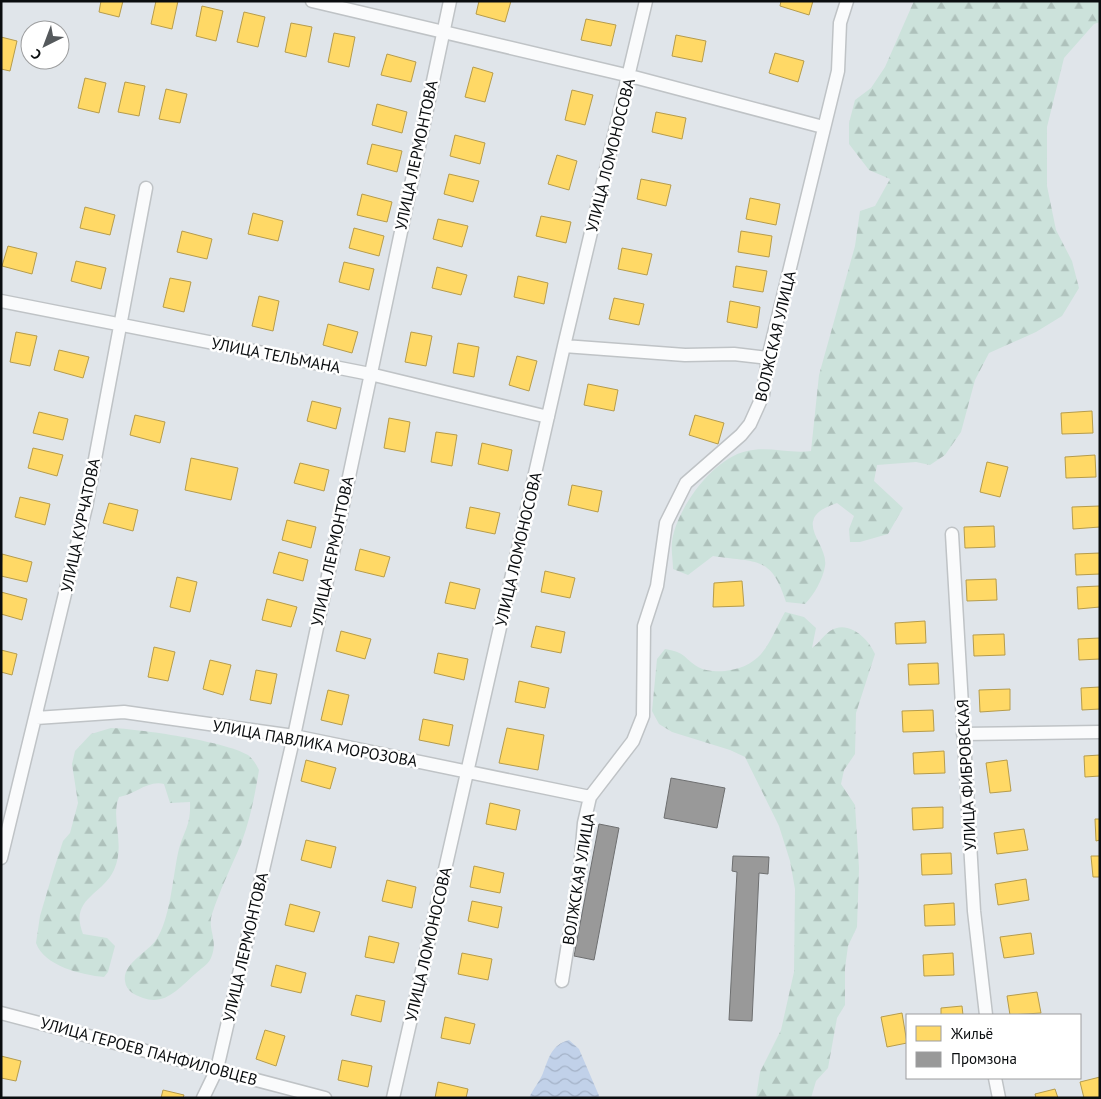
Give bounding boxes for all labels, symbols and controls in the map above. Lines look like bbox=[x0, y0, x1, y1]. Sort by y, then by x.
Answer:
north arrow bbox=[20, 20, 70, 70]
text: С bbox=[27, 45, 45, 64]
street label: УЛИЦА ЛОМОНОСОВА bbox=[581, 75, 639, 234]
street label: УЛИЦА ЛЕРМОНТОВА bbox=[390, 78, 442, 232]
street label: ВОЛЖСКАЯ УЛИЦА bbox=[750, 268, 800, 403]
street label: УЛИЦА ТЕЛЬМАНА bbox=[210, 333, 343, 377]
street label: УЛИЦА КУРЧАТОВА bbox=[56, 456, 104, 594]
street label: УЛИЦА ЛОМОНОСОВА bbox=[491, 469, 546, 628]
street label: УЛИЦА ЛЕРМОНТОВА bbox=[306, 474, 358, 628]
street label: УЛИЦА ФИБРОВСКАЯ bbox=[952, 699, 980, 851]
street label: УЛИЦА ПАВЛИКА МОРОЗОВА bbox=[211, 715, 420, 771]
street label: ВОЛЖСКАЯ УЛИЦА bbox=[558, 811, 598, 946]
street label: УЛИЦА ЛОМОНОСОВА bbox=[401, 864, 456, 1023]
street label: УЛИЦА ЛЕРМОНТОВА bbox=[218, 870, 272, 1024]
street label: УЛИЦА ГЕРОЕВ ПАНФИЛОВЦЕВ bbox=[38, 1012, 260, 1090]
legend bbox=[906, 1014, 1081, 1079]
text: Жильё bbox=[950, 1024, 993, 1043]
text: Промзона bbox=[951, 1049, 1017, 1068]

